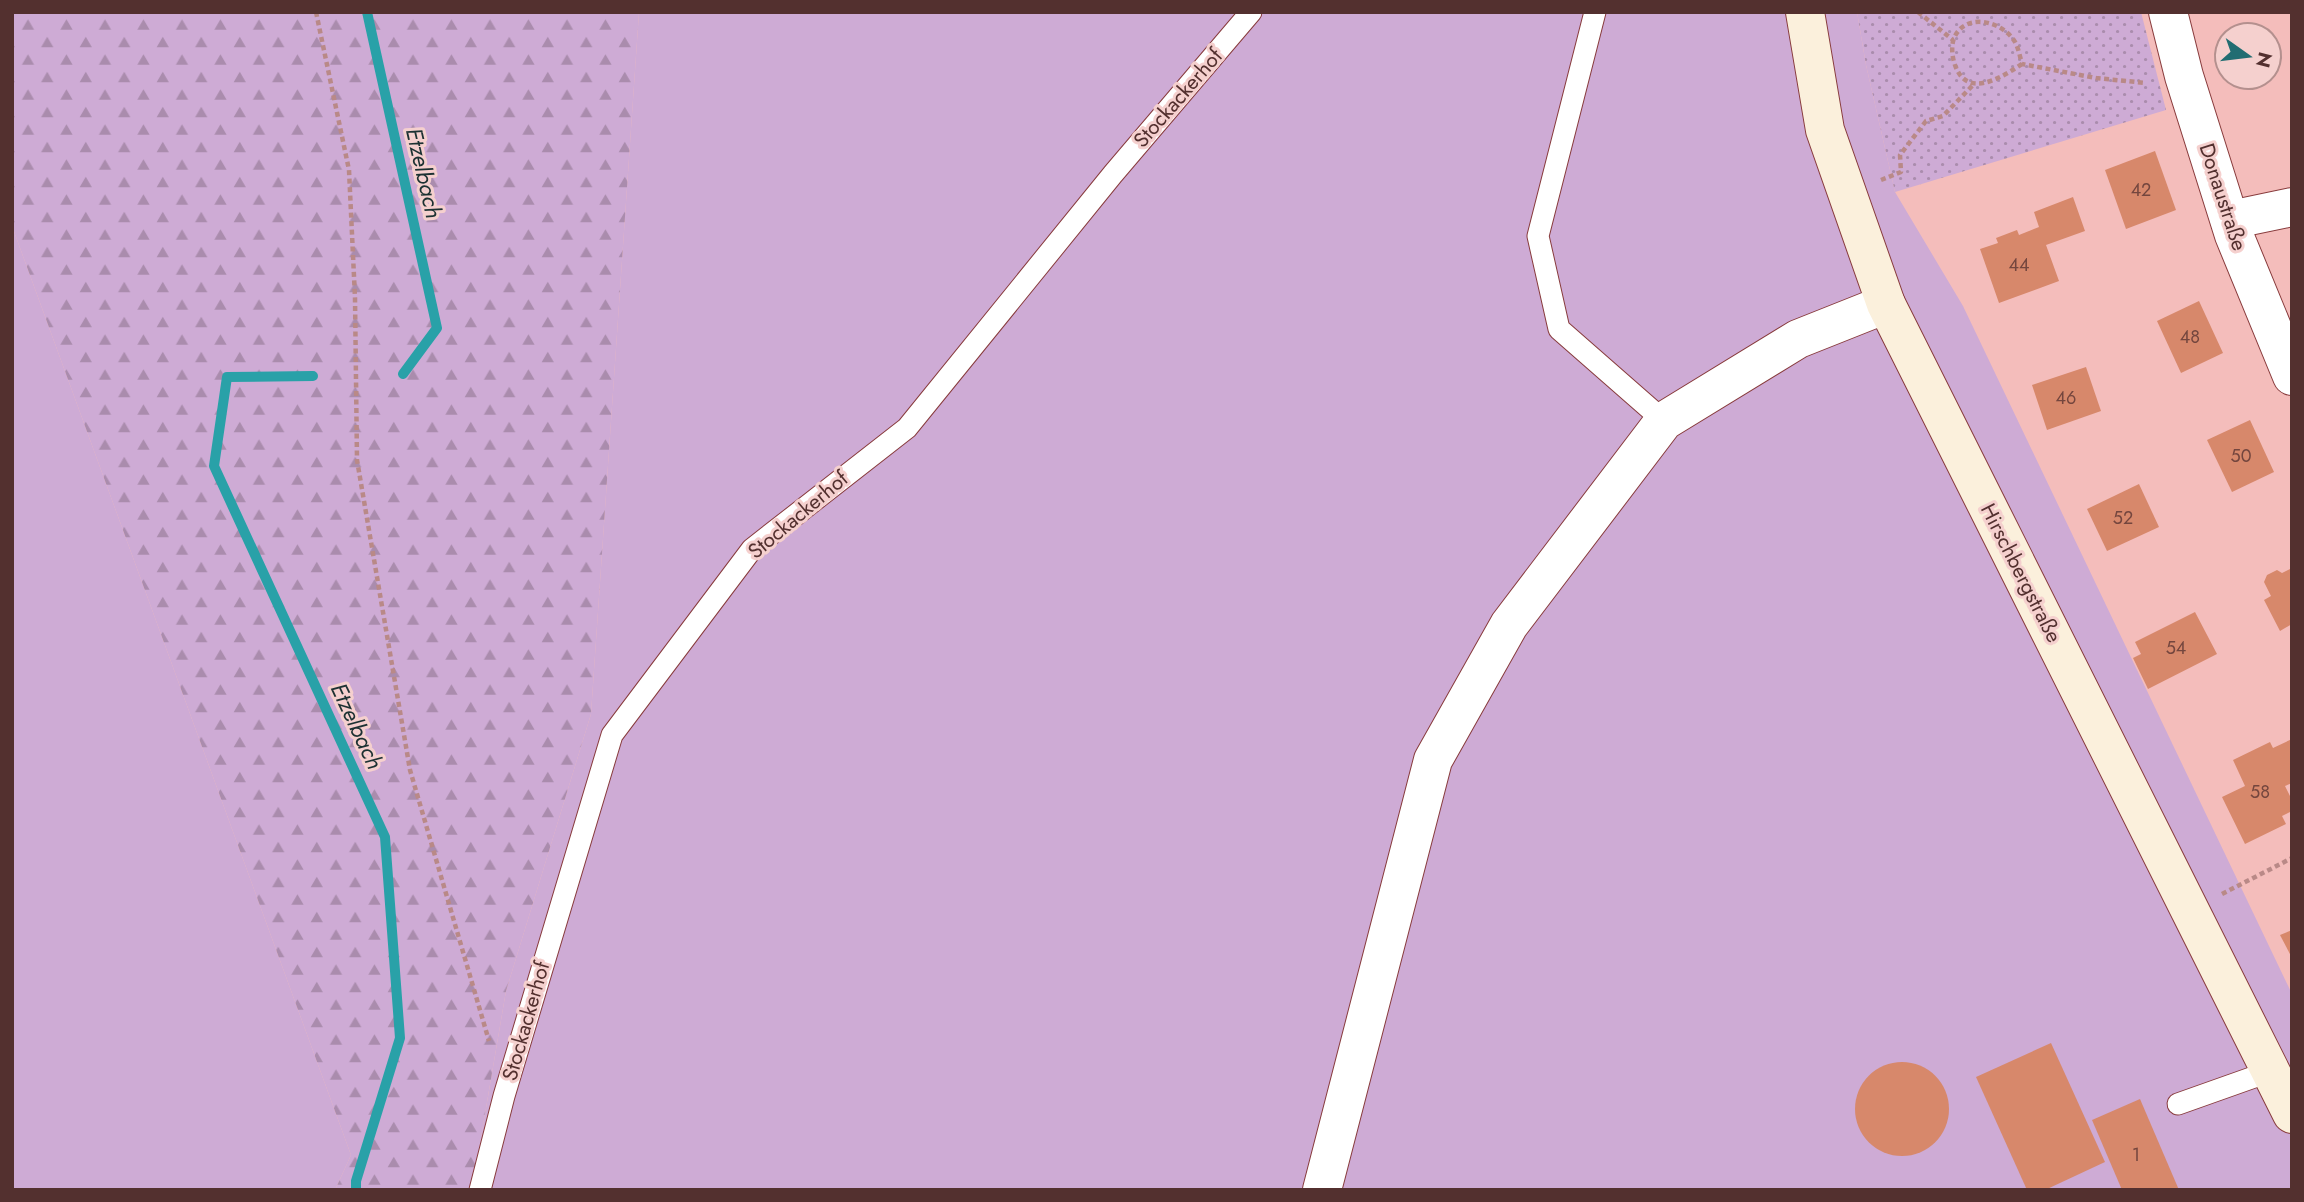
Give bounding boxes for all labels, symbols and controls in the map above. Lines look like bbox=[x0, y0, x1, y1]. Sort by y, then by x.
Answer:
north arrow bbox=[2213, 21, 2283, 91]
street label: Stockackerhof bbox=[1126, 41, 1230, 154]
text: N bbox=[2249, 49, 2279, 71]
water label: Etzelbach bbox=[397, 124, 451, 222]
street label: Donaustraße bbox=[2192, 139, 2255, 255]
house number: 42 bbox=[2131, 177, 2151, 203]
house number: 44 bbox=[2009, 252, 2030, 278]
house number: 48 bbox=[2180, 324, 2200, 350]
house number: 46 bbox=[2056, 385, 2076, 411]
house number: 50 bbox=[2231, 443, 2252, 469]
street label: Stockackerhof bbox=[741, 463, 855, 566]
street label: Hirschbergstraße bbox=[1973, 498, 2069, 648]
house number: 52 bbox=[2113, 505, 2133, 531]
house number: 54 bbox=[2166, 635, 2186, 661]
water label: Etzelbach bbox=[322, 677, 392, 775]
house number: 58 bbox=[2250, 779, 2270, 805]
street label: Stockackerhof bbox=[495, 957, 558, 1084]
house number: 1 bbox=[2132, 1142, 2140, 1168]

